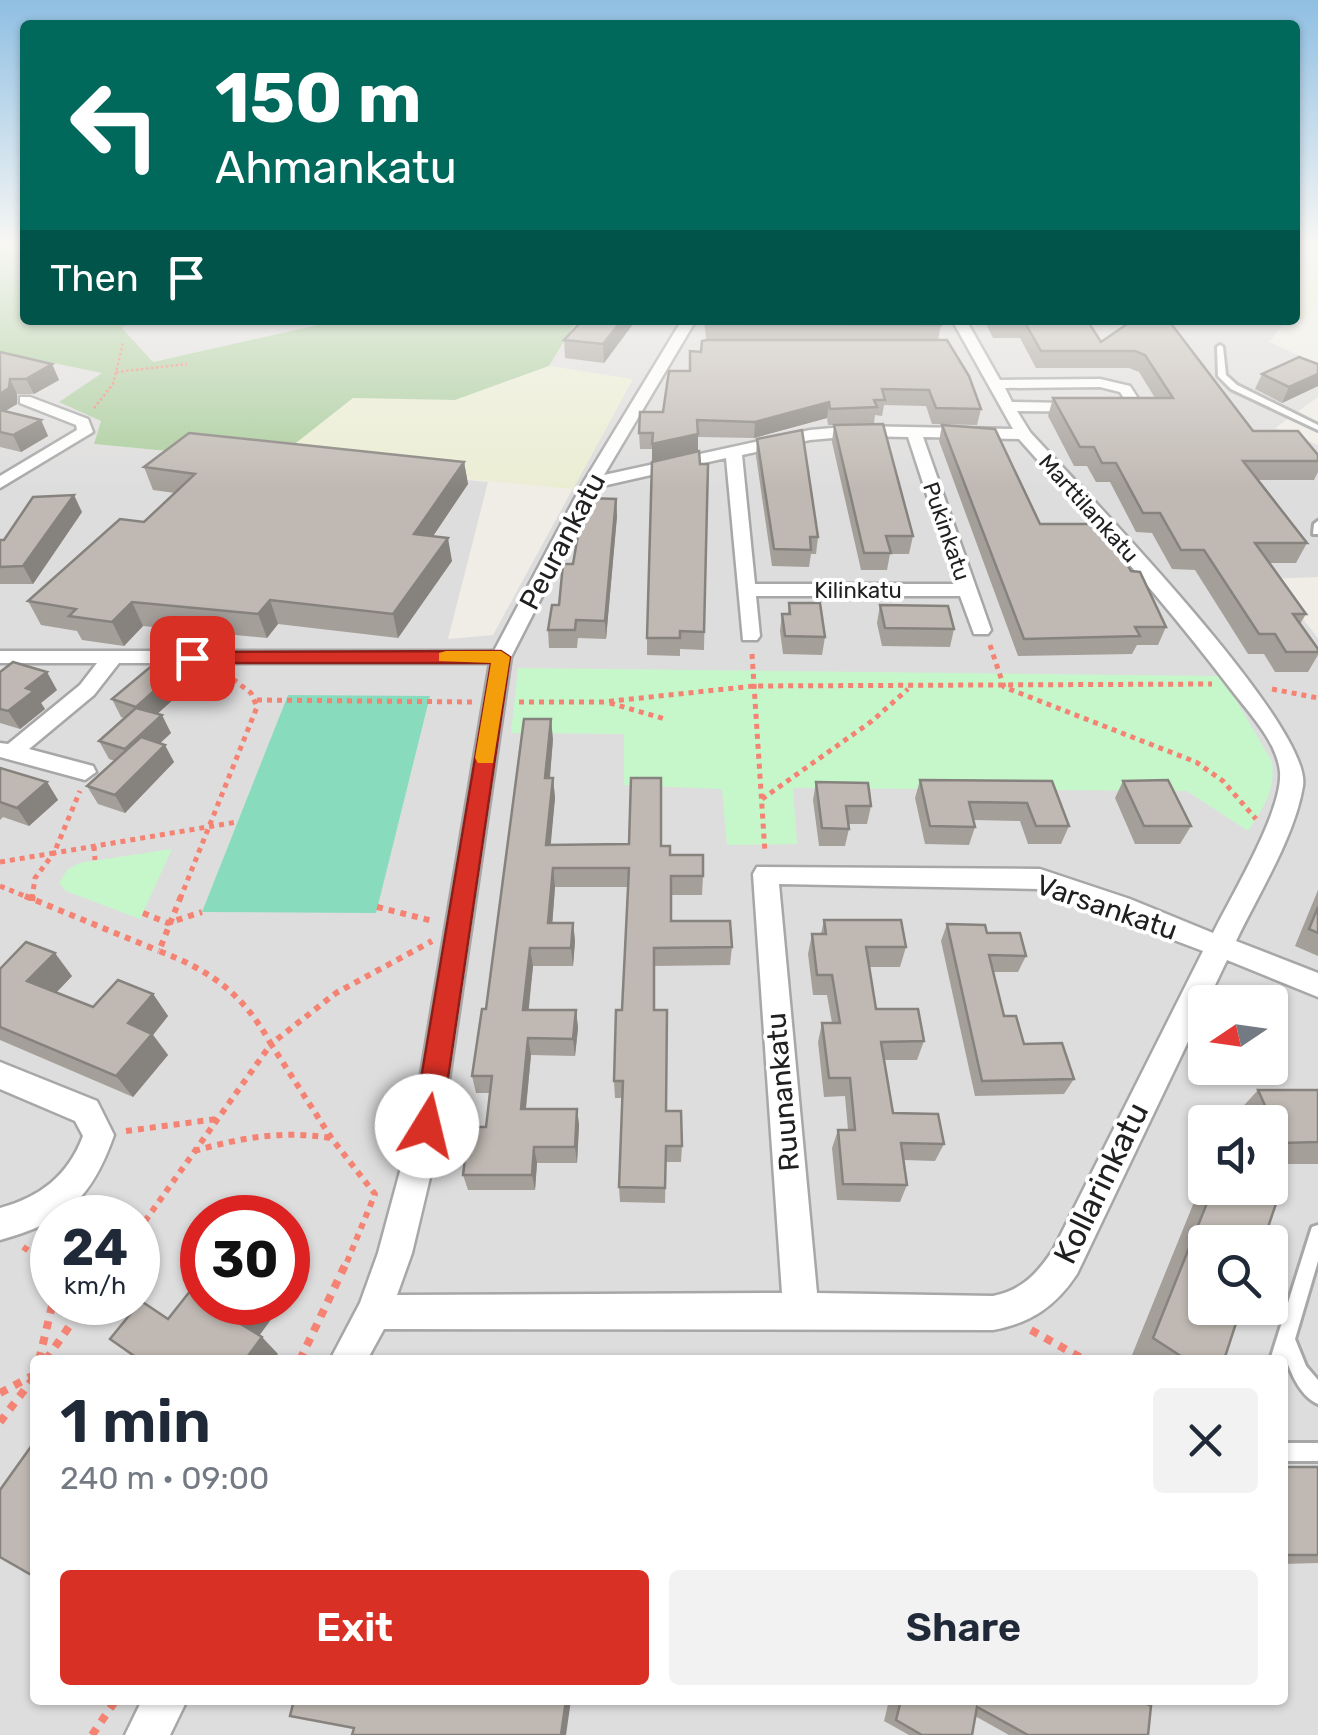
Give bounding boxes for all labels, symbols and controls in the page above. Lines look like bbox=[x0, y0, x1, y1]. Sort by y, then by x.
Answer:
text: 150 m bbox=[215, 57, 422, 140]
icon: left bbox=[50, 60, 180, 190]
text: Ahmankatu bbox=[215, 141, 457, 194]
icon: arrive bbox=[159, 250, 214, 305]
text: Then bbox=[50, 255, 139, 301]
street label: Marttilankatu bbox=[1033, 449, 1144, 568]
street label: Peurankatu bbox=[513, 467, 612, 615]
street label: Pukinkatu bbox=[917, 478, 976, 584]
street label: Kilinkatu bbox=[814, 577, 902, 604]
pin bbox=[150, 616, 235, 701]
icon: arrive bbox=[165, 631, 220, 686]
street label: Varsankatu bbox=[1032, 868, 1182, 947]
north arrow bbox=[1188, 985, 1288, 1085]
map controls bbox=[1188, 985, 1288, 1325]
street label: Ruunankatu bbox=[759, 1011, 806, 1172]
position arrow bbox=[375, 1074, 479, 1178]
street label: Kollarinkatu bbox=[1046, 1096, 1156, 1270]
button: sound bbox=[1188, 1105, 1288, 1205]
speed limit sign: 30 bbox=[180, 1195, 310, 1325]
text: 24 bbox=[62, 1218, 128, 1278]
button: search bbox=[1188, 1225, 1288, 1325]
text: km/h bbox=[64, 1271, 126, 1300]
text: 1 min bbox=[60, 1386, 211, 1457]
button: close bbox=[1153, 1388, 1258, 1493]
text: 240 m · 09:00 bbox=[60, 1459, 269, 1497]
button: Exit bbox=[60, 1570, 649, 1685]
button: Share bbox=[669, 1570, 1258, 1685]

